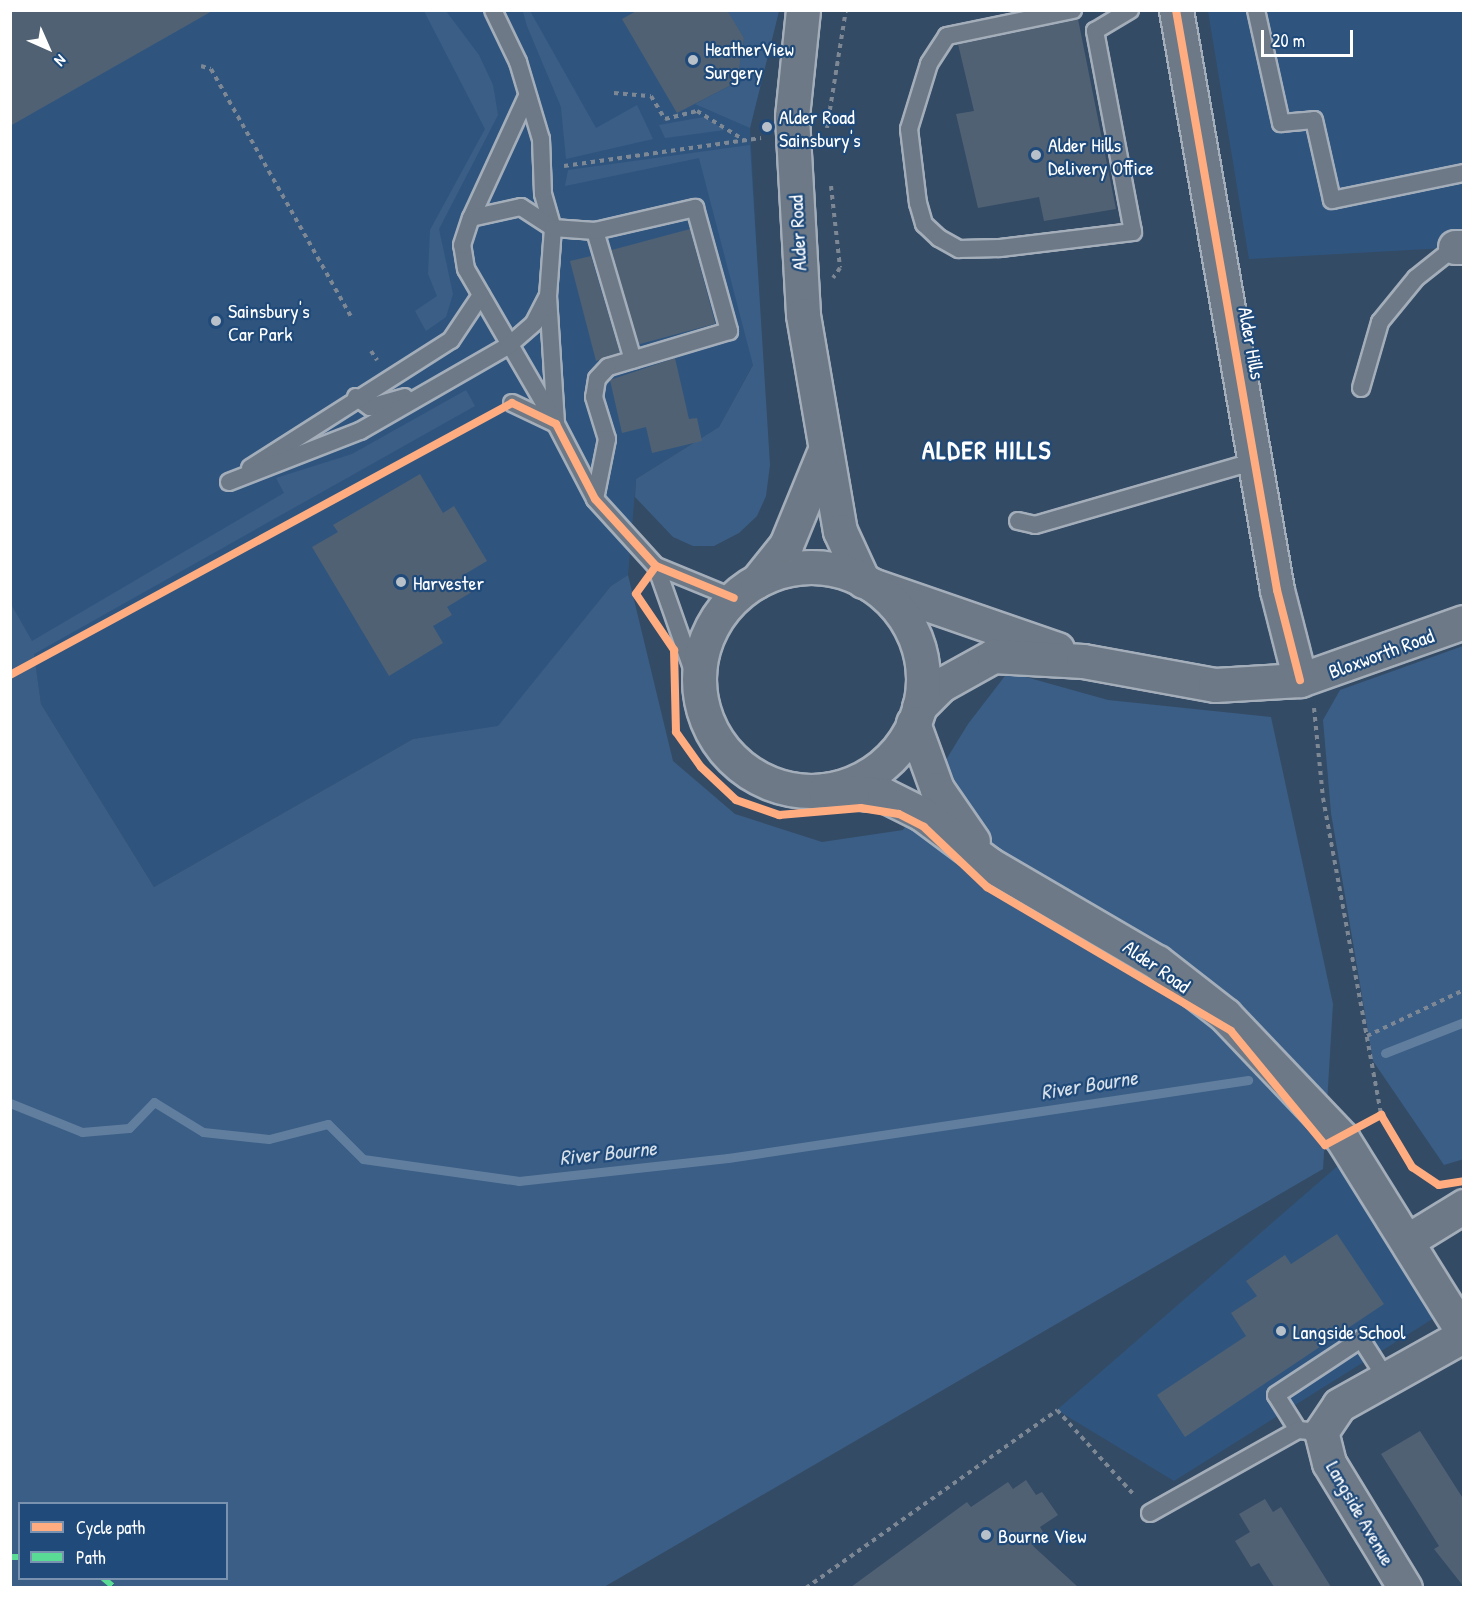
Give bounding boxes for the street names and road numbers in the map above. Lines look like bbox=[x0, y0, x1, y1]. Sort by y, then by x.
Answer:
street label: Alder Road bbox=[783, 194, 811, 272]
street label: Alder Hills bbox=[1234, 305, 1270, 381]
street label: Bloxworth Road bbox=[1325, 623, 1437, 683]
street label: Alder Road bbox=[1119, 934, 1195, 998]
street label: Langside Avenue bbox=[1321, 1457, 1401, 1569]

